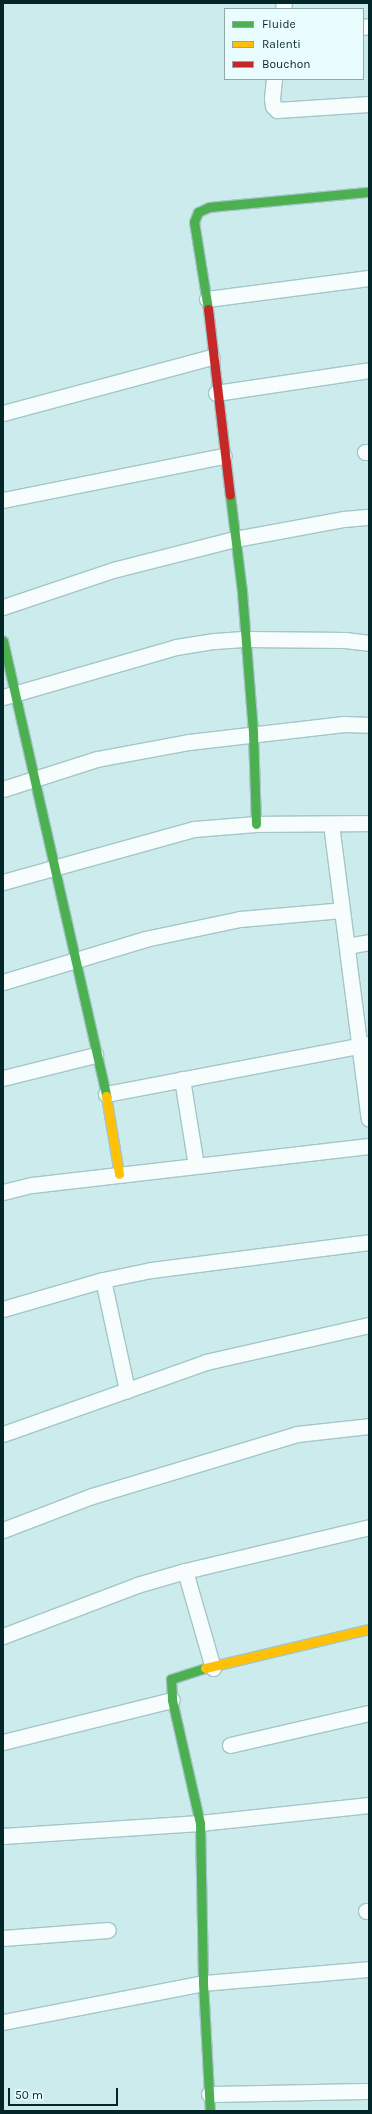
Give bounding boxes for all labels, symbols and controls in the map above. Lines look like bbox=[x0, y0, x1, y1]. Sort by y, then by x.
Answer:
legend bbox=[224, 8, 364, 80]
text: Fluide bbox=[262, 17, 296, 31]
text: Ralenti bbox=[262, 37, 301, 51]
text: Bouchon bbox=[262, 57, 311, 71]
scale bar bbox=[10, 2080, 120, 2106]
text: 50 m bbox=[15, 2088, 43, 2102]

